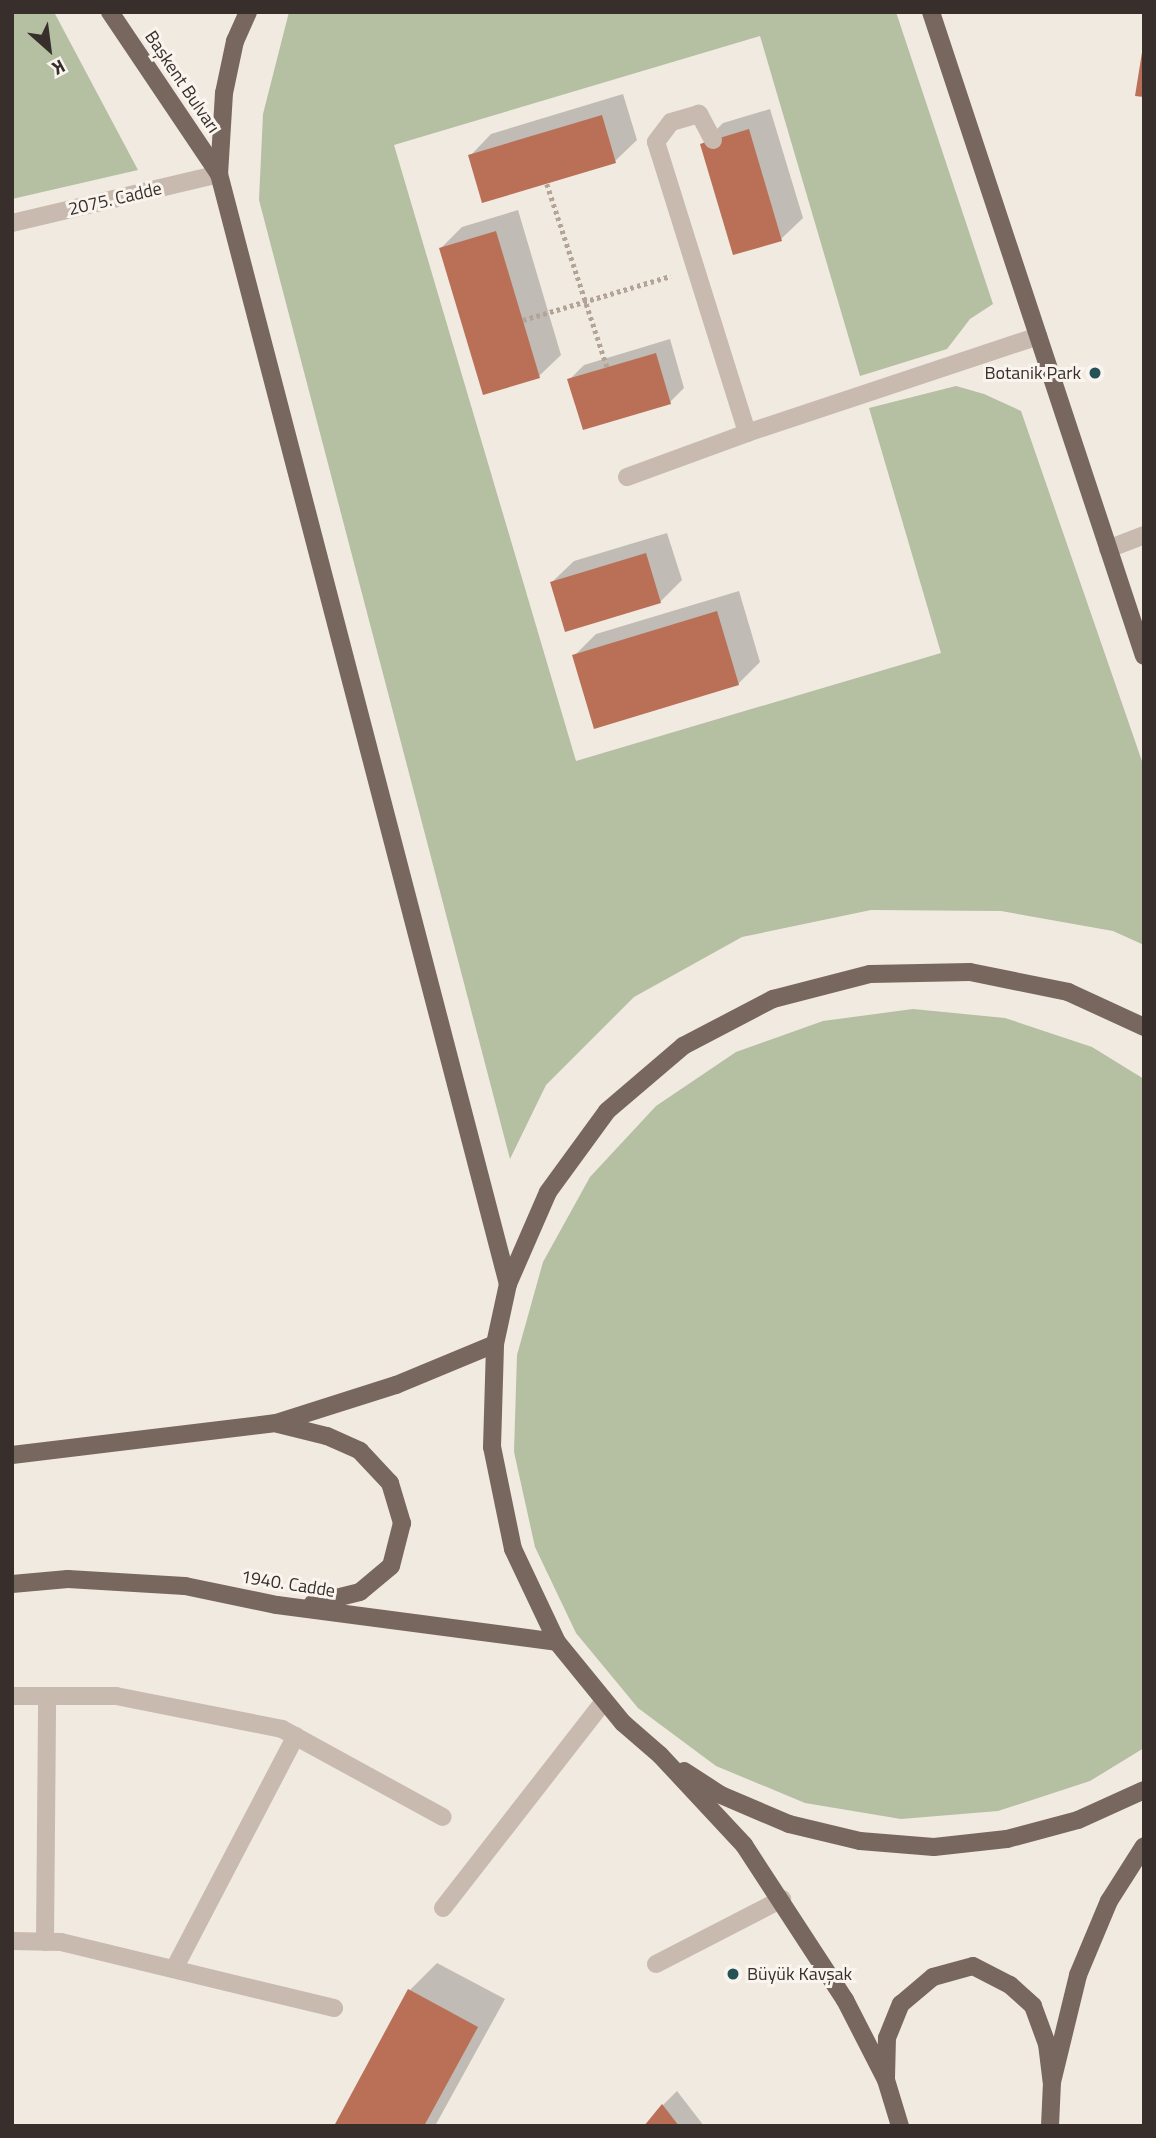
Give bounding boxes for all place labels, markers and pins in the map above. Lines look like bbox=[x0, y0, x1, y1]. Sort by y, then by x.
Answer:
place label: Botanik Park bbox=[985, 362, 1081, 384]
marker: Botanik Park bbox=[1087, 365, 1103, 381]
place label: Büyük Kavşak bbox=[747, 1963, 852, 1985]
marker: Büyük Kavşak bbox=[725, 1966, 741, 1982]

